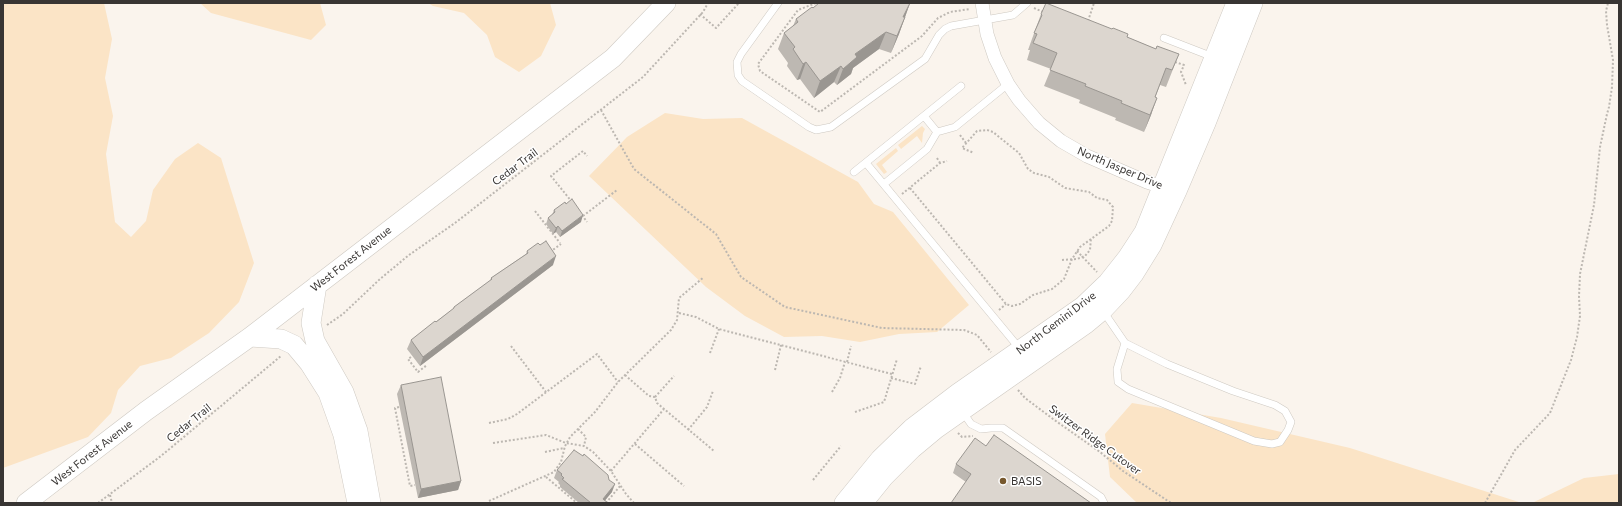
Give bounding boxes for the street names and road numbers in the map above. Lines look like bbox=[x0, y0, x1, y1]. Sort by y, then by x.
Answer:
street label: North Jasper Drive bbox=[1075, 144, 1165, 192]
street label: Cedar Trail bbox=[490, 146, 540, 188]
street label: West Forest Avenue bbox=[308, 223, 394, 295]
street label: North Gemini Drive bbox=[1014, 289, 1098, 357]
street label: Cedar Trail bbox=[164, 401, 214, 445]
street label: Switzer Ridge Cutover bbox=[1046, 402, 1144, 478]
street label: West Forest Avenue bbox=[49, 417, 135, 489]

